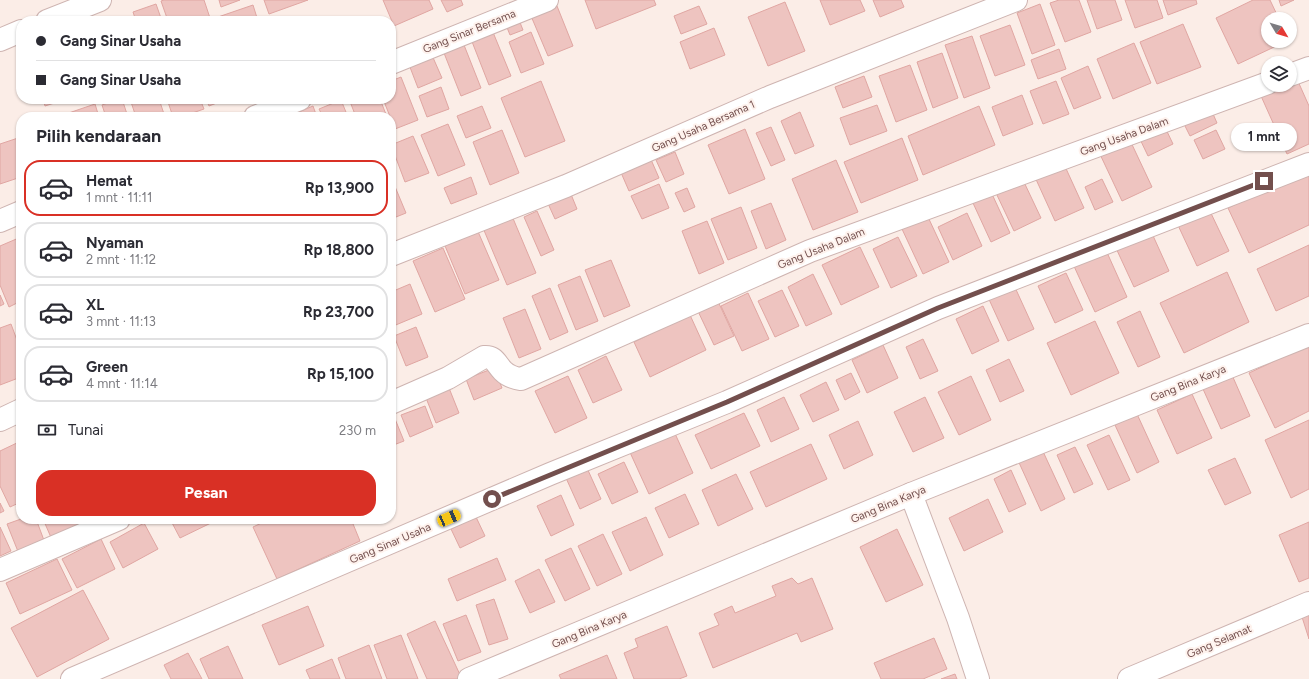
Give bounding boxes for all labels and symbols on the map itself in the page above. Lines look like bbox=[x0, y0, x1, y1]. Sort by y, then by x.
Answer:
street label: Gang Sinar Bersama bbox=[421, 7, 517, 56]
north arrow bbox=[1261, 12, 1297, 48]
street label: Gang Usaha Bersama 1 bbox=[650, 98, 757, 155]
street label: Gang Usaha Dalam bbox=[1078, 114, 1170, 158]
callout: 1 mnt bbox=[1231, 123, 1297, 151]
route end bbox=[1255, 172, 1273, 190]
street label: Gang Usaha Dalam bbox=[776, 225, 867, 272]
street label: Gang Bina Karya bbox=[1149, 362, 1228, 405]
street label: Gang Bina Karya bbox=[849, 483, 928, 526]
route start bbox=[483, 490, 501, 508]
car bbox=[436, 508, 462, 528]
street label: Gang Sinar Usaha bbox=[348, 520, 433, 566]
street label: Gang Bina Karya bbox=[550, 608, 629, 651]
street label: Gang Selamat bbox=[1185, 622, 1254, 661]

